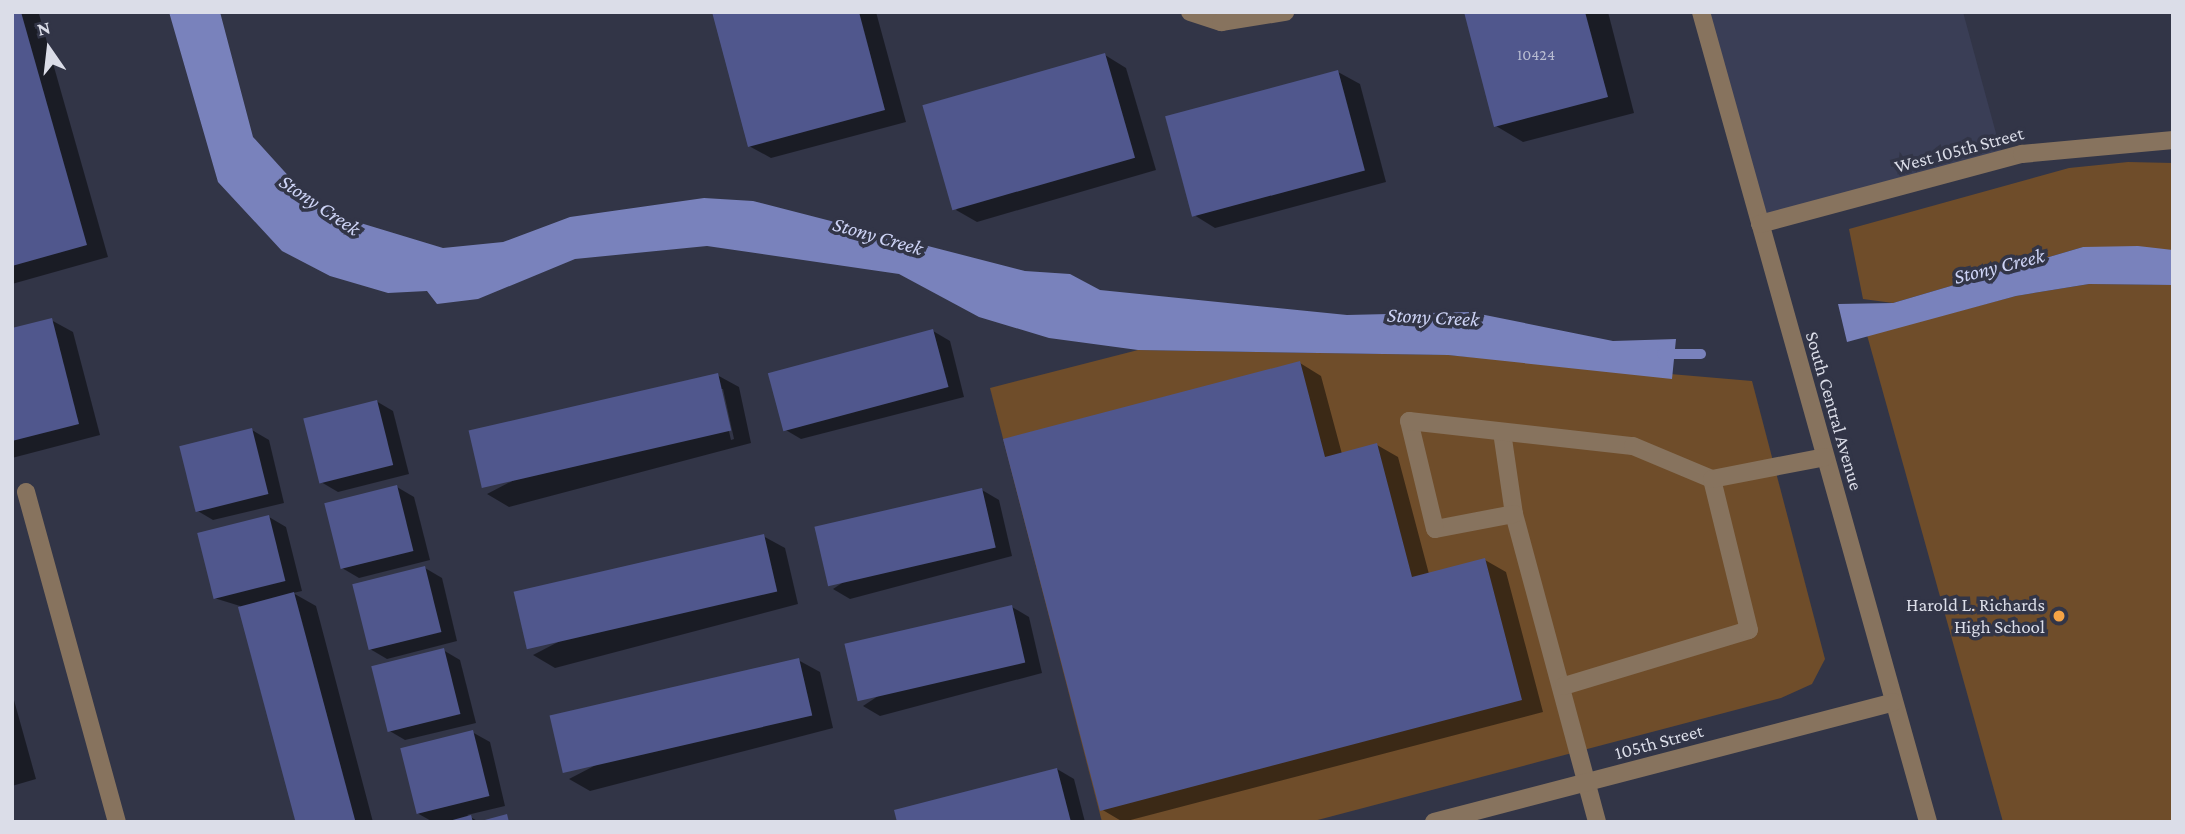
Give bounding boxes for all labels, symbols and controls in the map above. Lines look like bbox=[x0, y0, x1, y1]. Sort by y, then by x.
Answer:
north arrow bbox=[14, 14, 84, 84]
text: N bbox=[35, 16, 53, 40]
house number: 10424 bbox=[1517, 45, 1555, 65]
street label: West 105th Street bbox=[1892, 122, 2026, 178]
water label: Stony Creek bbox=[275, 169, 365, 241]
water label: Stony Creek bbox=[830, 211, 926, 261]
water label: Stony Creek bbox=[1951, 243, 2047, 289]
water label: Stony Creek bbox=[1386, 302, 1480, 332]
street label: South Central Avenue bbox=[1800, 329, 1868, 493]
place label: Harold L. Richards High School bbox=[1906, 594, 2045, 638]
marker: Harold L. Richards High School bbox=[2051, 608, 2067, 624]
street label: 105th Street bbox=[1612, 719, 1706, 765]

